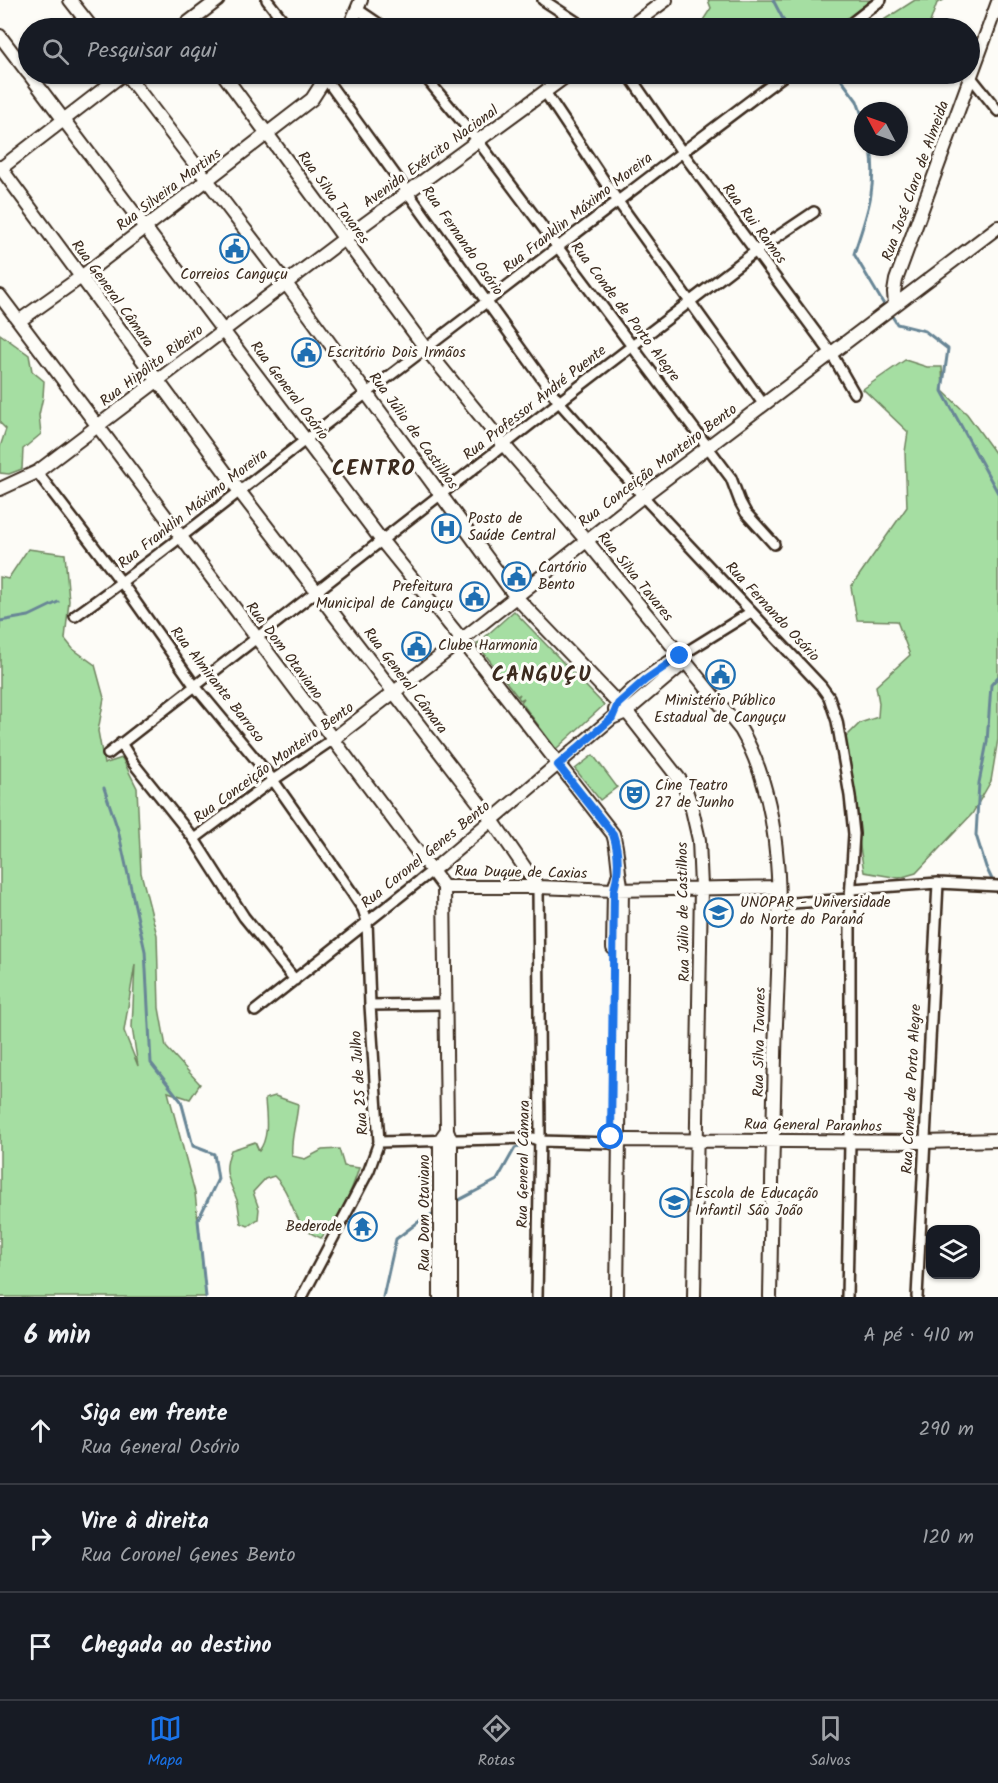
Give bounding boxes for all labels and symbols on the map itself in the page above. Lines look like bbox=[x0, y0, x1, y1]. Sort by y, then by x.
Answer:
street label: Rua José Claro de Almeida bbox=[876, 97, 956, 265]
street label: Avenida Exército Nacional bbox=[358, 99, 504, 215]
north arrow bbox=[854, 102, 908, 156]
street label: Rua Silveira Martins bbox=[111, 142, 227, 238]
street label: Rua Silva Tavares bbox=[291, 146, 375, 250]
street label: Rua Franklin Máximo Moreira bbox=[498, 147, 658, 279]
street label: Rua Rui Ramos bbox=[716, 179, 793, 270]
street label: Rua Fernando Osório bbox=[415, 181, 509, 301]
public building icon: Correios Canguçu bbox=[218, 232, 250, 264]
street label: Rua General Câmara bbox=[65, 235, 159, 353]
street label: Rua Conde de Porto Alegre bbox=[564, 237, 686, 387]
place label: Correios Canguçu bbox=[180, 263, 288, 287]
street label: Rua Hipólito Ribeiro bbox=[95, 319, 209, 413]
street label: Rua General Osório bbox=[244, 336, 335, 446]
public building icon: Escritório Dois Irmãos bbox=[290, 337, 322, 369]
street label: Rua Professor André Puente bbox=[458, 339, 612, 467]
place label: Escritório Dois Irmãos bbox=[327, 341, 466, 365]
street label: Rua Júlio de Castilhos bbox=[362, 367, 464, 495]
street label: Rua Conceição Monteiro Bento bbox=[573, 398, 743, 534]
street label: Rua Franklin Máximo Moreira bbox=[113, 443, 273, 575]
district label: CENTRO bbox=[332, 453, 416, 486]
place label: Posto de Saúde Central bbox=[468, 507, 556, 548]
hospital icon: Posto de Saúde Central bbox=[431, 512, 463, 544]
street label: Rua Silva Tavares bbox=[591, 527, 679, 628]
place label: Cartório Bento bbox=[538, 556, 587, 597]
street label: Rua Fernando Osório bbox=[719, 556, 825, 668]
public building icon: Cartório Bento bbox=[501, 561, 533, 593]
place label: Prefeitura Municipal de Canguçu bbox=[316, 575, 453, 616]
public building icon: Prefeitura Municipal de Canguçu bbox=[458, 580, 490, 612]
street label: Rua Dom Otaviano bbox=[239, 597, 329, 705]
street label: Rua Almirante Barroso bbox=[164, 622, 270, 749]
street label: Rua General Câmara bbox=[357, 622, 453, 740]
public building icon: Clube Harmonia bbox=[401, 630, 433, 662]
place label: Clube Harmonia bbox=[438, 634, 538, 658]
route end bbox=[666, 642, 692, 668]
public building icon: Ministério Público Estadual de Canguçu bbox=[704, 658, 736, 690]
district label: CANGUÇU bbox=[492, 659, 592, 692]
place label: Ministério Público Estadual de Canguçu bbox=[654, 689, 786, 730]
street label: Rua Conceição Monteiro Bento bbox=[189, 696, 360, 830]
place label: Cine Teatro 27 de Junho bbox=[655, 774, 734, 815]
theatre icon: Cine Teatro 27 de Junho bbox=[618, 779, 650, 811]
street label: Rua Coronel Genes Bento bbox=[356, 795, 496, 915]
street label: Rua Júlio de Castilhos bbox=[671, 841, 697, 982]
street label: Rua Duque de Caxias bbox=[454, 860, 588, 886]
place label: UNOPAR - Universidade do Norte do Paraná bbox=[740, 891, 891, 932]
school or university icon: UNOPAR - Universidade do Norte do Paraná bbox=[703, 896, 735, 928]
street label: Rua Silva Tavares bbox=[747, 986, 773, 1097]
street label: Rua Conde de Porto Alegre bbox=[896, 1003, 928, 1175]
street label: Rua 25 de Julho bbox=[344, 1030, 376, 1136]
street label: Rua General Câmara bbox=[511, 1100, 537, 1228]
street label: Rua General Paranhos bbox=[744, 1113, 883, 1139]
route start bbox=[597, 1123, 623, 1149]
street label: Rua Dom Otaviano bbox=[413, 1154, 437, 1272]
place label: Escola de Educação Infantil São João bbox=[695, 1182, 819, 1223]
school or university icon: Escola de Educação Infantil São João bbox=[658, 1187, 690, 1219]
temple icon: Bederode bbox=[347, 1211, 379, 1243]
place label: Bederode bbox=[285, 1215, 342, 1239]

